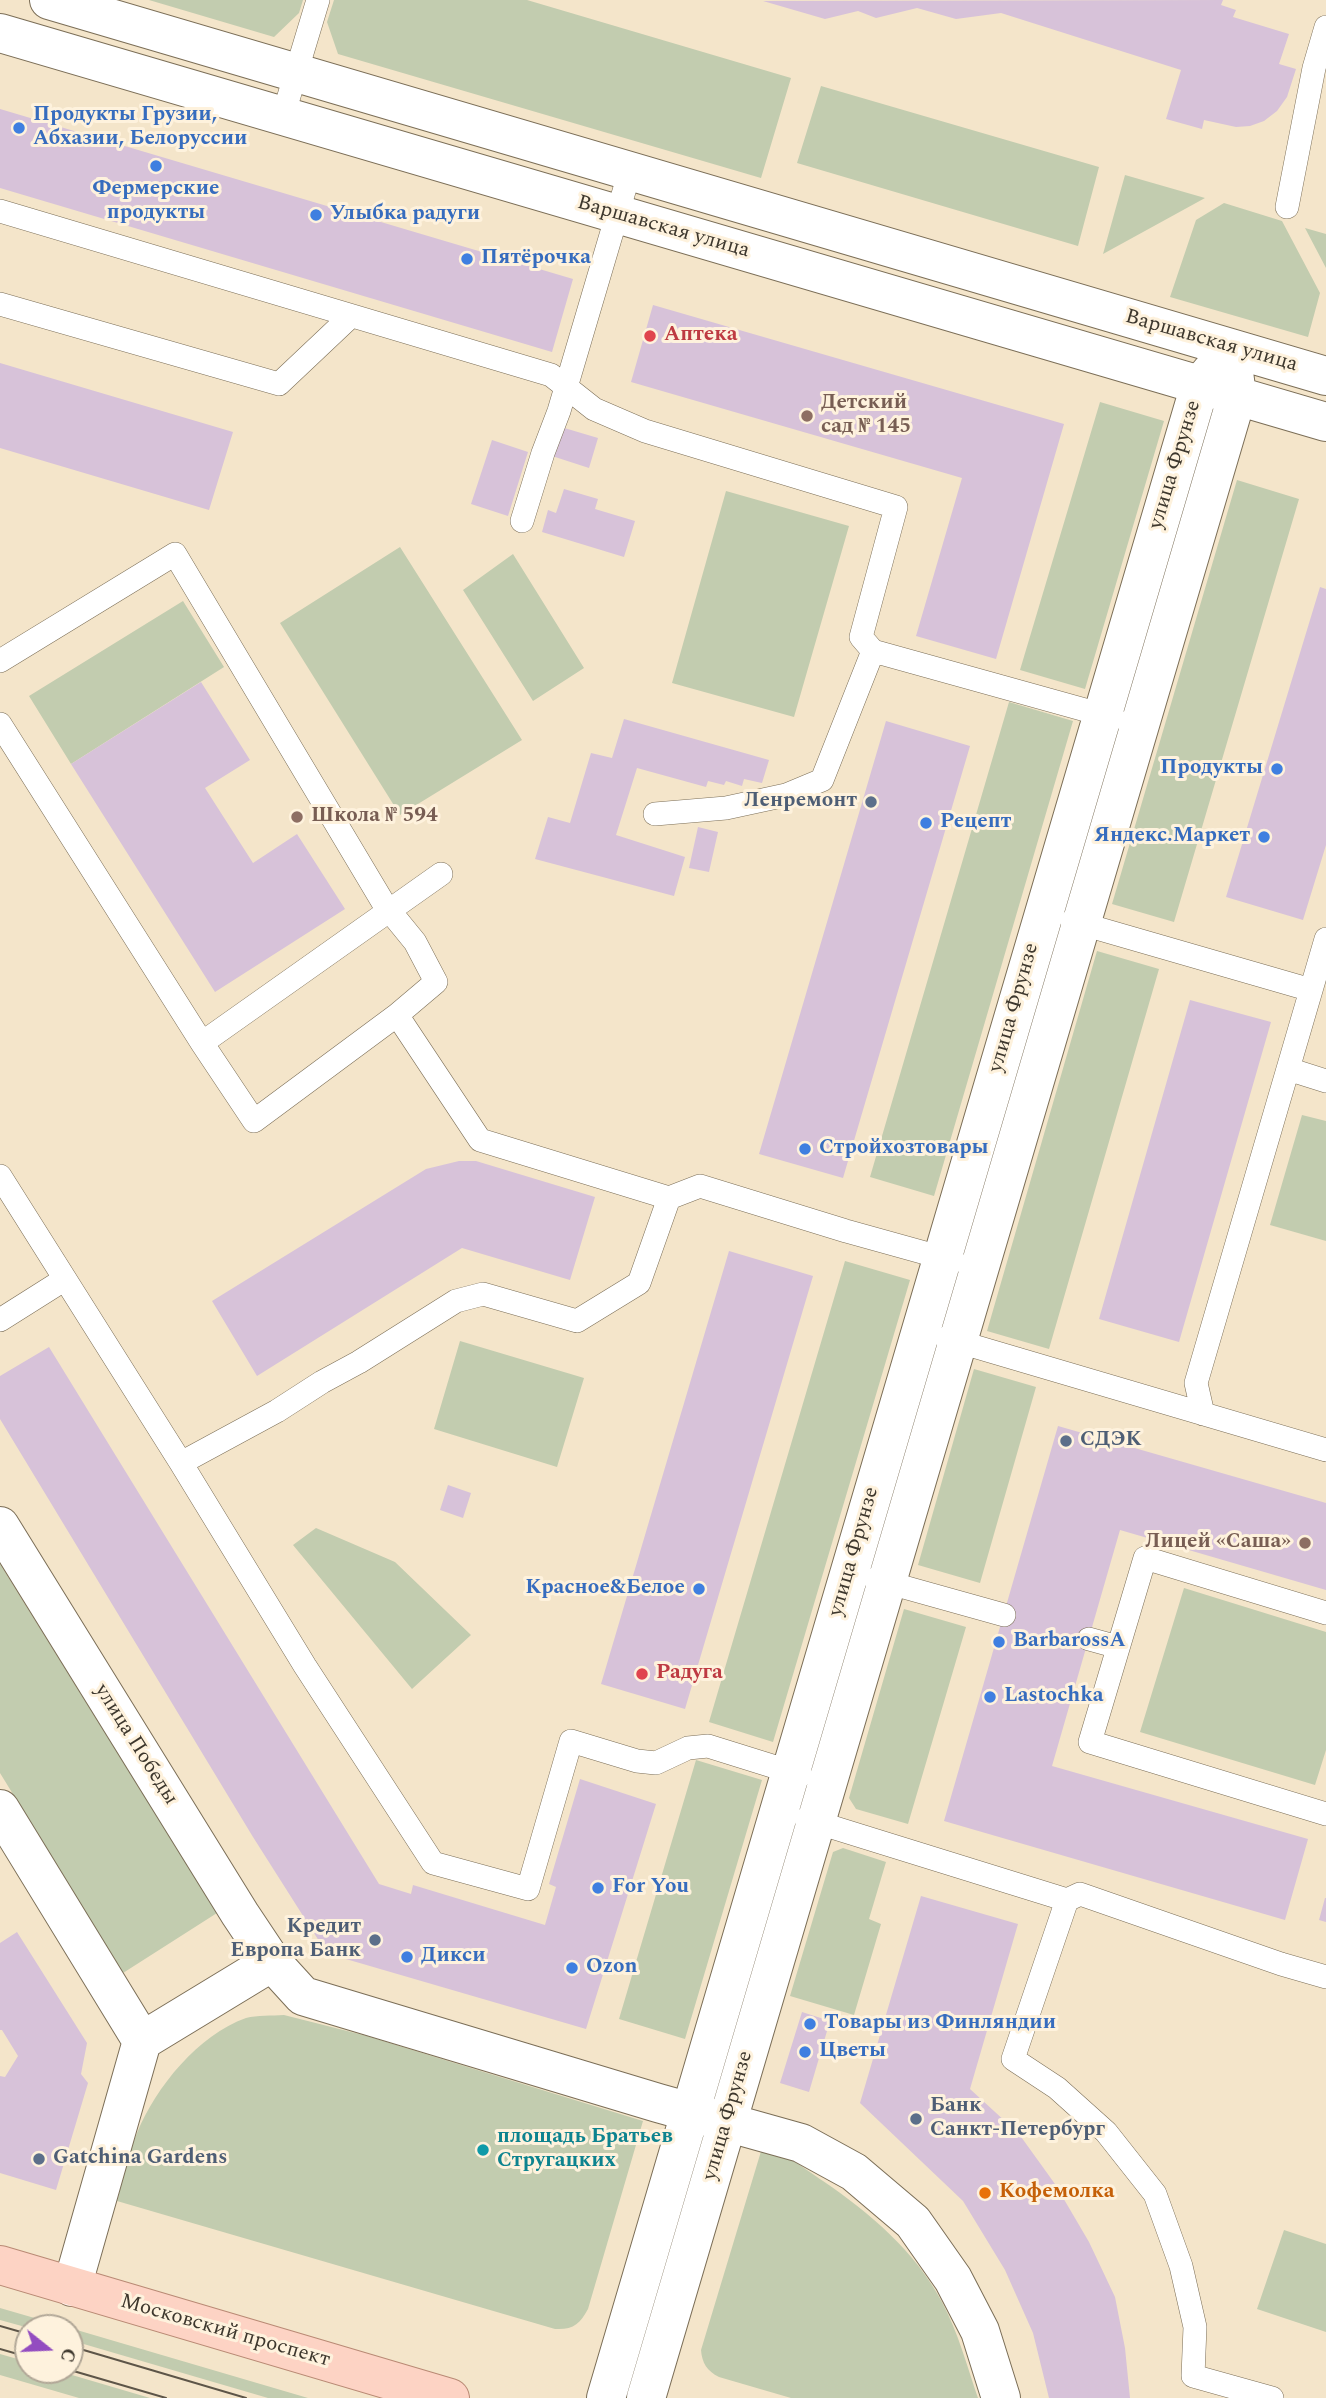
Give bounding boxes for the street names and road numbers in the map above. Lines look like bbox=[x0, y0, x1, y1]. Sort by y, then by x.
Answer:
street label: Варшавская улица bbox=[574, 191, 752, 265]
street label: Варшавская улица bbox=[1122, 305, 1300, 379]
street label: улица Фрунзе bbox=[1144, 398, 1208, 532]
street label: улица Фрунзе bbox=[985, 940, 1045, 1076]
street label: улица Фрунзе bbox=[825, 1484, 885, 1620]
street label: улица Победы bbox=[88, 1680, 182, 1810]
street label: улица Фрунзе bbox=[699, 2048, 759, 2184]
street label: Московский проспект bbox=[117, 2290, 333, 2374]

